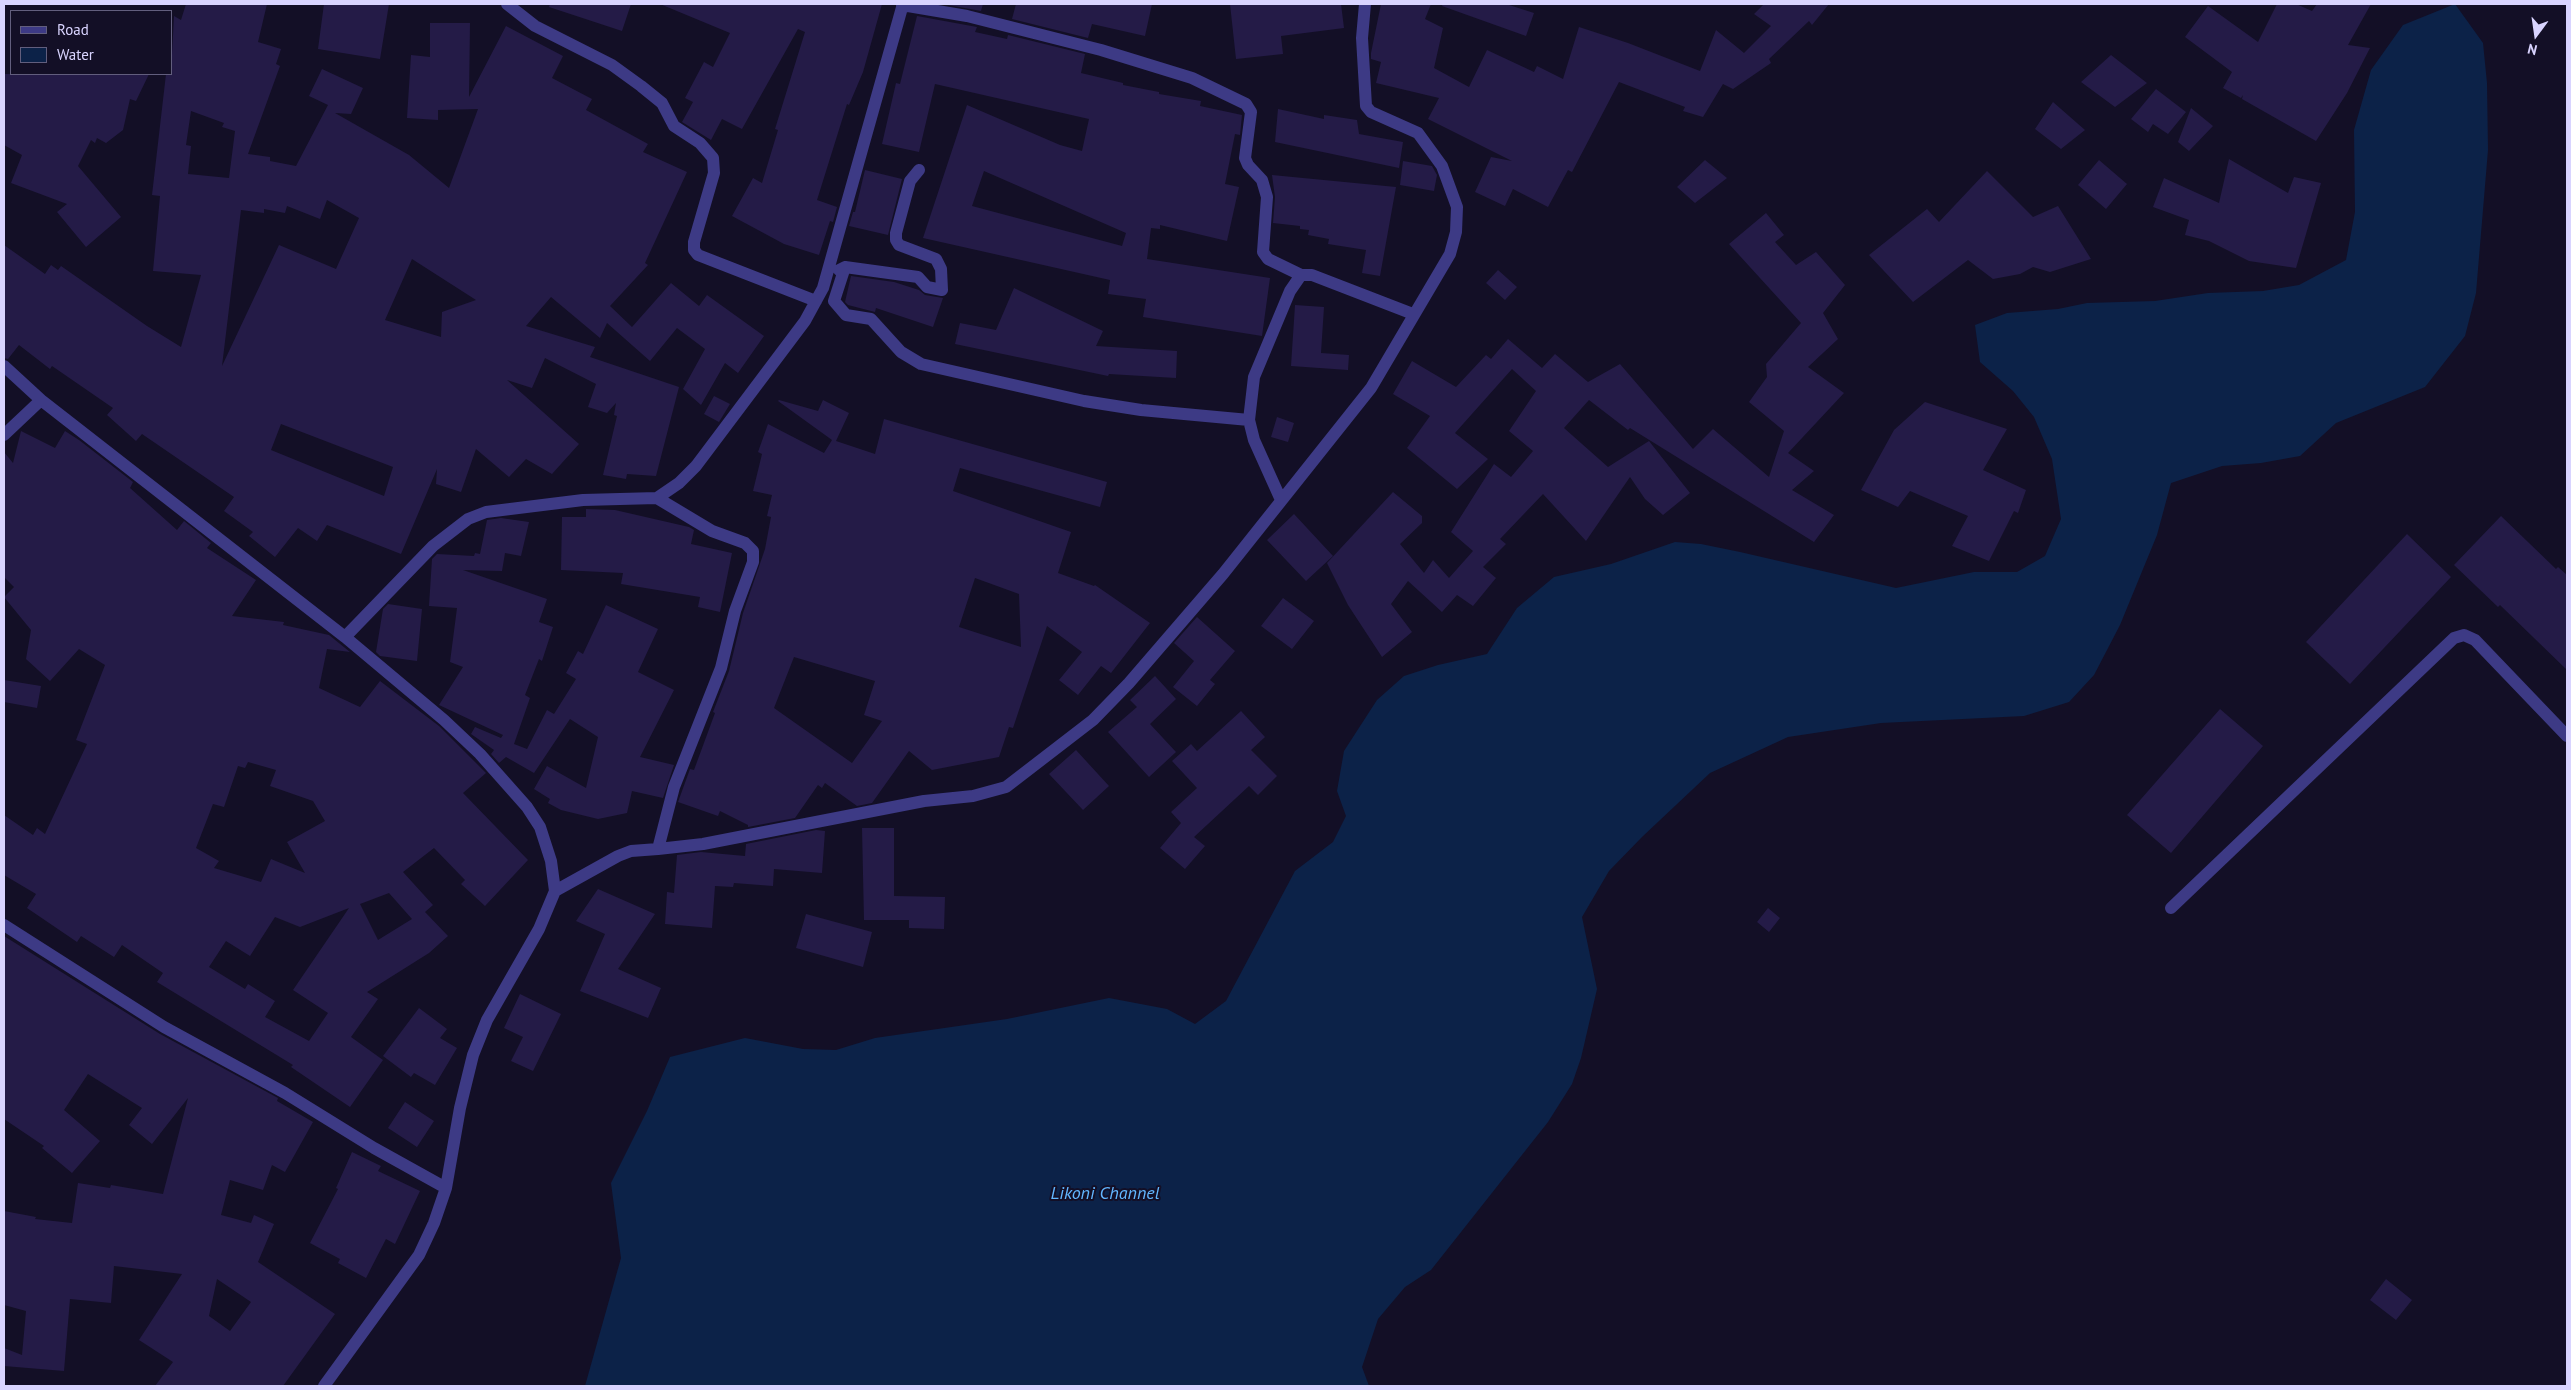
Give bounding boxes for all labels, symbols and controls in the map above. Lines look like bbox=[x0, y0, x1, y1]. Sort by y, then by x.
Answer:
legend bbox=[10, 10, 172, 75]
north arrow bbox=[2511, 10, 2561, 60]
text: Road bbox=[57, 20, 89, 39]
text: N bbox=[2526, 40, 2539, 59]
text: Water bbox=[57, 45, 94, 64]
water label: Likoni Channel bbox=[1050, 1183, 1160, 1205]

